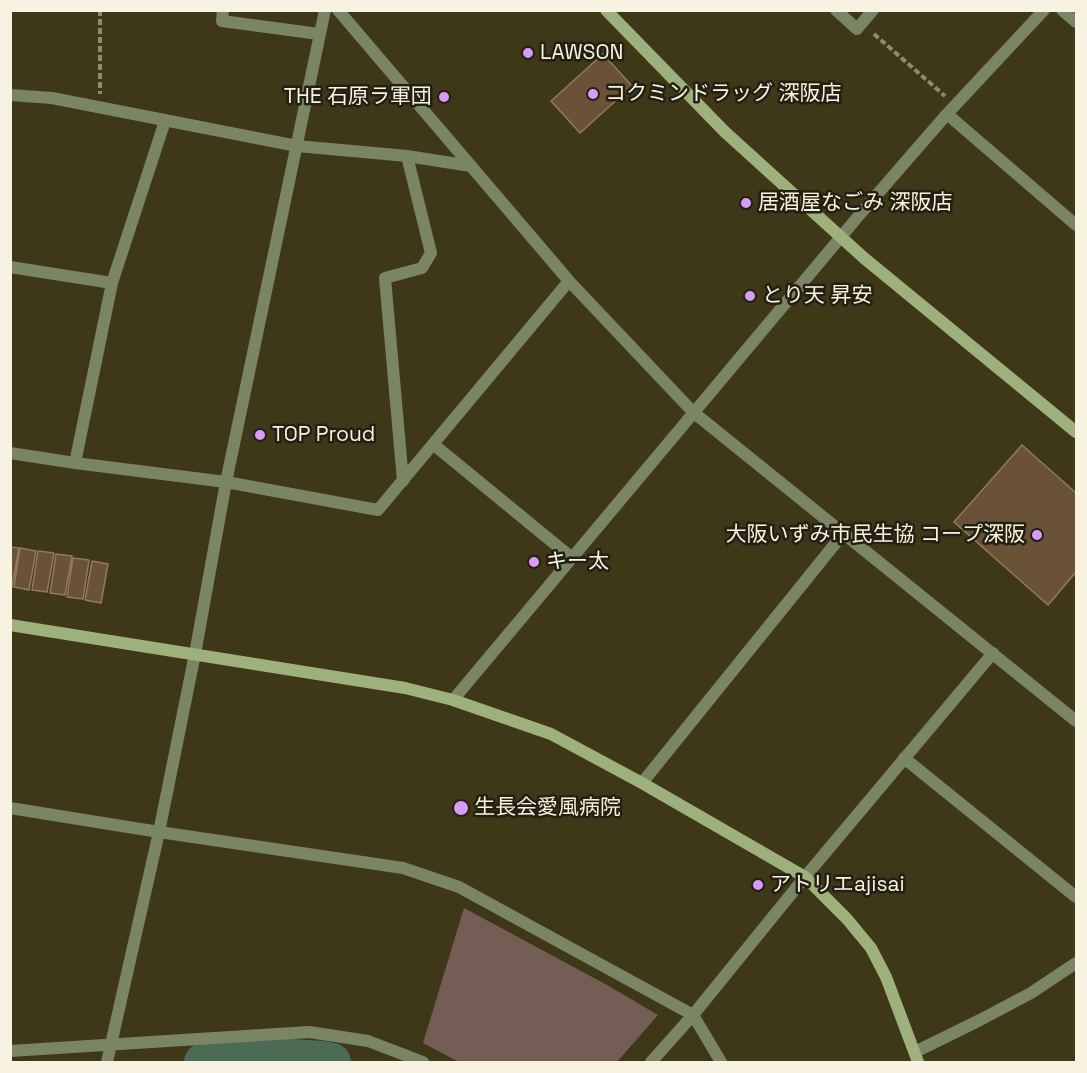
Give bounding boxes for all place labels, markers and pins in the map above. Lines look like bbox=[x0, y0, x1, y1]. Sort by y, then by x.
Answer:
place label: LAWSON bbox=[540, 40, 623, 66]
marker: LAWSON bbox=[521, 46, 535, 60]
place label: コクミンドラッグ 深阪店 bbox=[605, 81, 841, 107]
place label: THE 石原ラ軍団 bbox=[284, 84, 432, 110]
marker: コクミンドラッグ 深阪店 bbox=[586, 87, 600, 101]
marker: THE 石原ラ軍団 bbox=[437, 90, 451, 104]
place label: 居酒屋なごみ 深阪店 bbox=[758, 190, 952, 216]
marker: 居酒屋なごみ 深阪店 bbox=[739, 196, 753, 210]
place label: とり天 昇安 bbox=[762, 283, 872, 309]
marker: とり天 昇安 bbox=[743, 289, 757, 303]
place label: TOP Proud bbox=[272, 422, 375, 448]
marker: TOP Proud bbox=[253, 428, 267, 442]
place label: 大阪いずみ市民生協 コープ深阪 bbox=[726, 522, 1025, 548]
marker: 大阪いずみ市民生協 コープ深阪 bbox=[1030, 528, 1044, 542]
place label: キー太 bbox=[546, 549, 609, 575]
marker: キー太 bbox=[527, 555, 541, 569]
place label: 生長会愛風病院 bbox=[474, 795, 621, 821]
marker: 生長会愛風病院 bbox=[452, 799, 470, 817]
place label: アトリエajisai bbox=[770, 872, 905, 898]
marker: アトリエajisai bbox=[751, 878, 765, 892]

